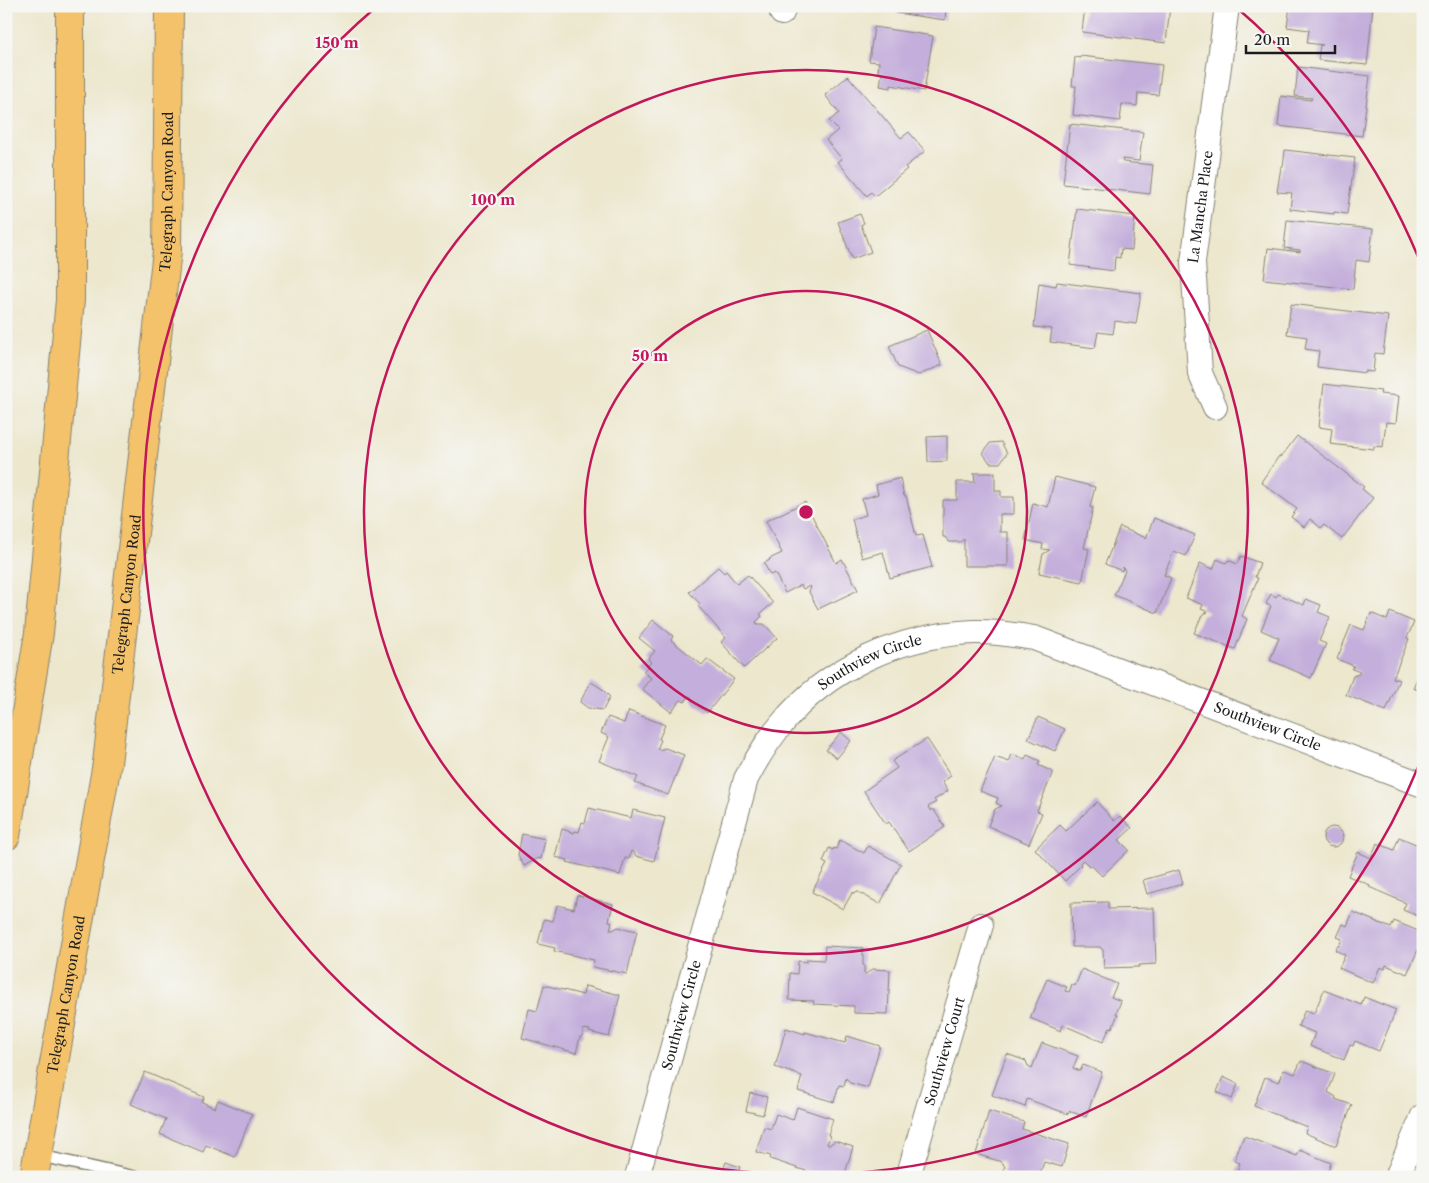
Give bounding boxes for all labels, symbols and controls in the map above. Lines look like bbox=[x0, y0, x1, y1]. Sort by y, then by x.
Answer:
scale bar bbox=[1246, 22, 1335, 54]
text: 20 m bbox=[1254, 30, 1290, 49]
text: 150 m bbox=[315, 33, 359, 52]
street label: Telegraph Canyon Road bbox=[156, 111, 177, 273]
street label: La Mancha Place bbox=[1184, 149, 1217, 264]
text: 100 m bbox=[471, 190, 515, 209]
text: 50 m bbox=[632, 346, 668, 365]
centre of rings bbox=[797, 503, 815, 521]
street label: Telegraph Canyon Road bbox=[108, 513, 145, 675]
street label: Southview Circle bbox=[814, 630, 924, 694]
street label: Southview Circle bbox=[1211, 698, 1324, 755]
street label: Telegraph Canyon Road bbox=[43, 914, 89, 1075]
street label: Southview Circle bbox=[658, 958, 705, 1072]
street label: Southview Court bbox=[920, 995, 969, 1108]

